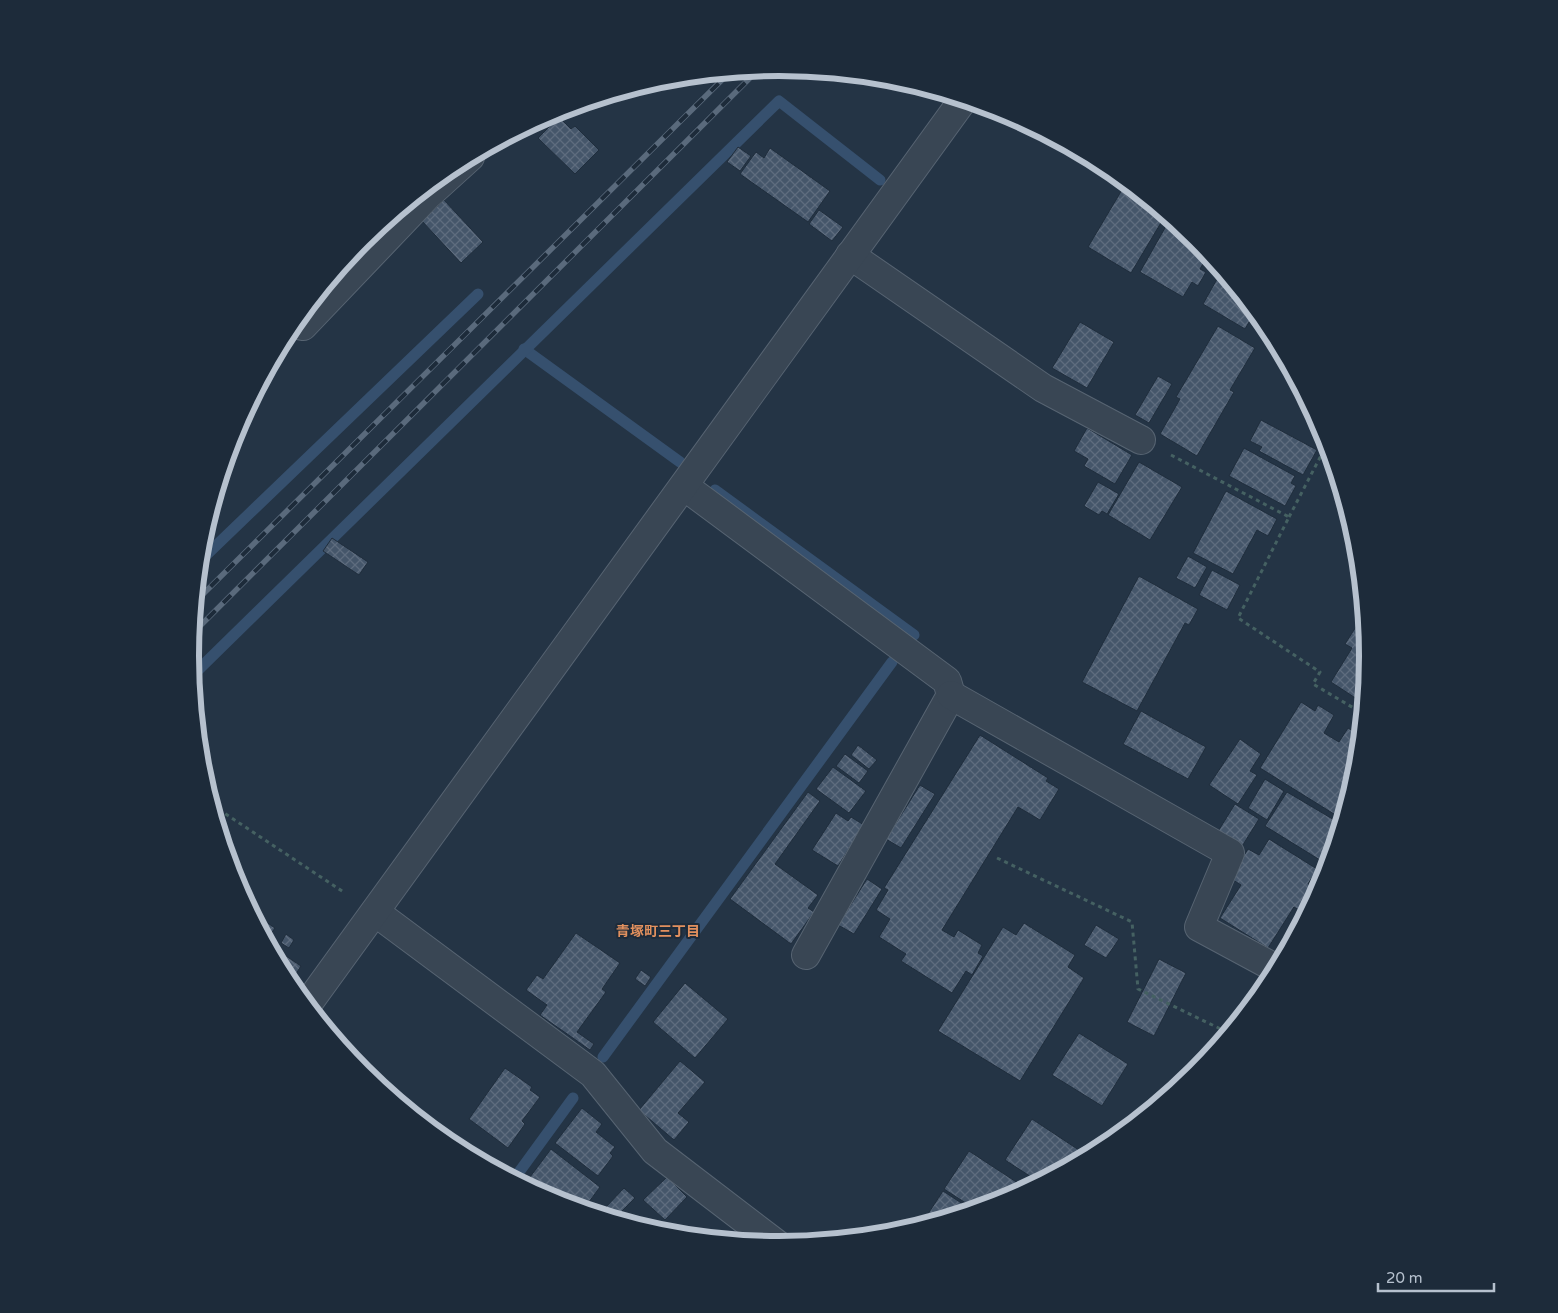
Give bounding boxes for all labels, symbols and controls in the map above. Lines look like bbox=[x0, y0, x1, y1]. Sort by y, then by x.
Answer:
district label: 青塚町三丁目 bbox=[616, 923, 700, 940]
scale bar bbox=[1378, 1260, 1494, 1292]
text: 20 m bbox=[1386, 1269, 1423, 1287]

